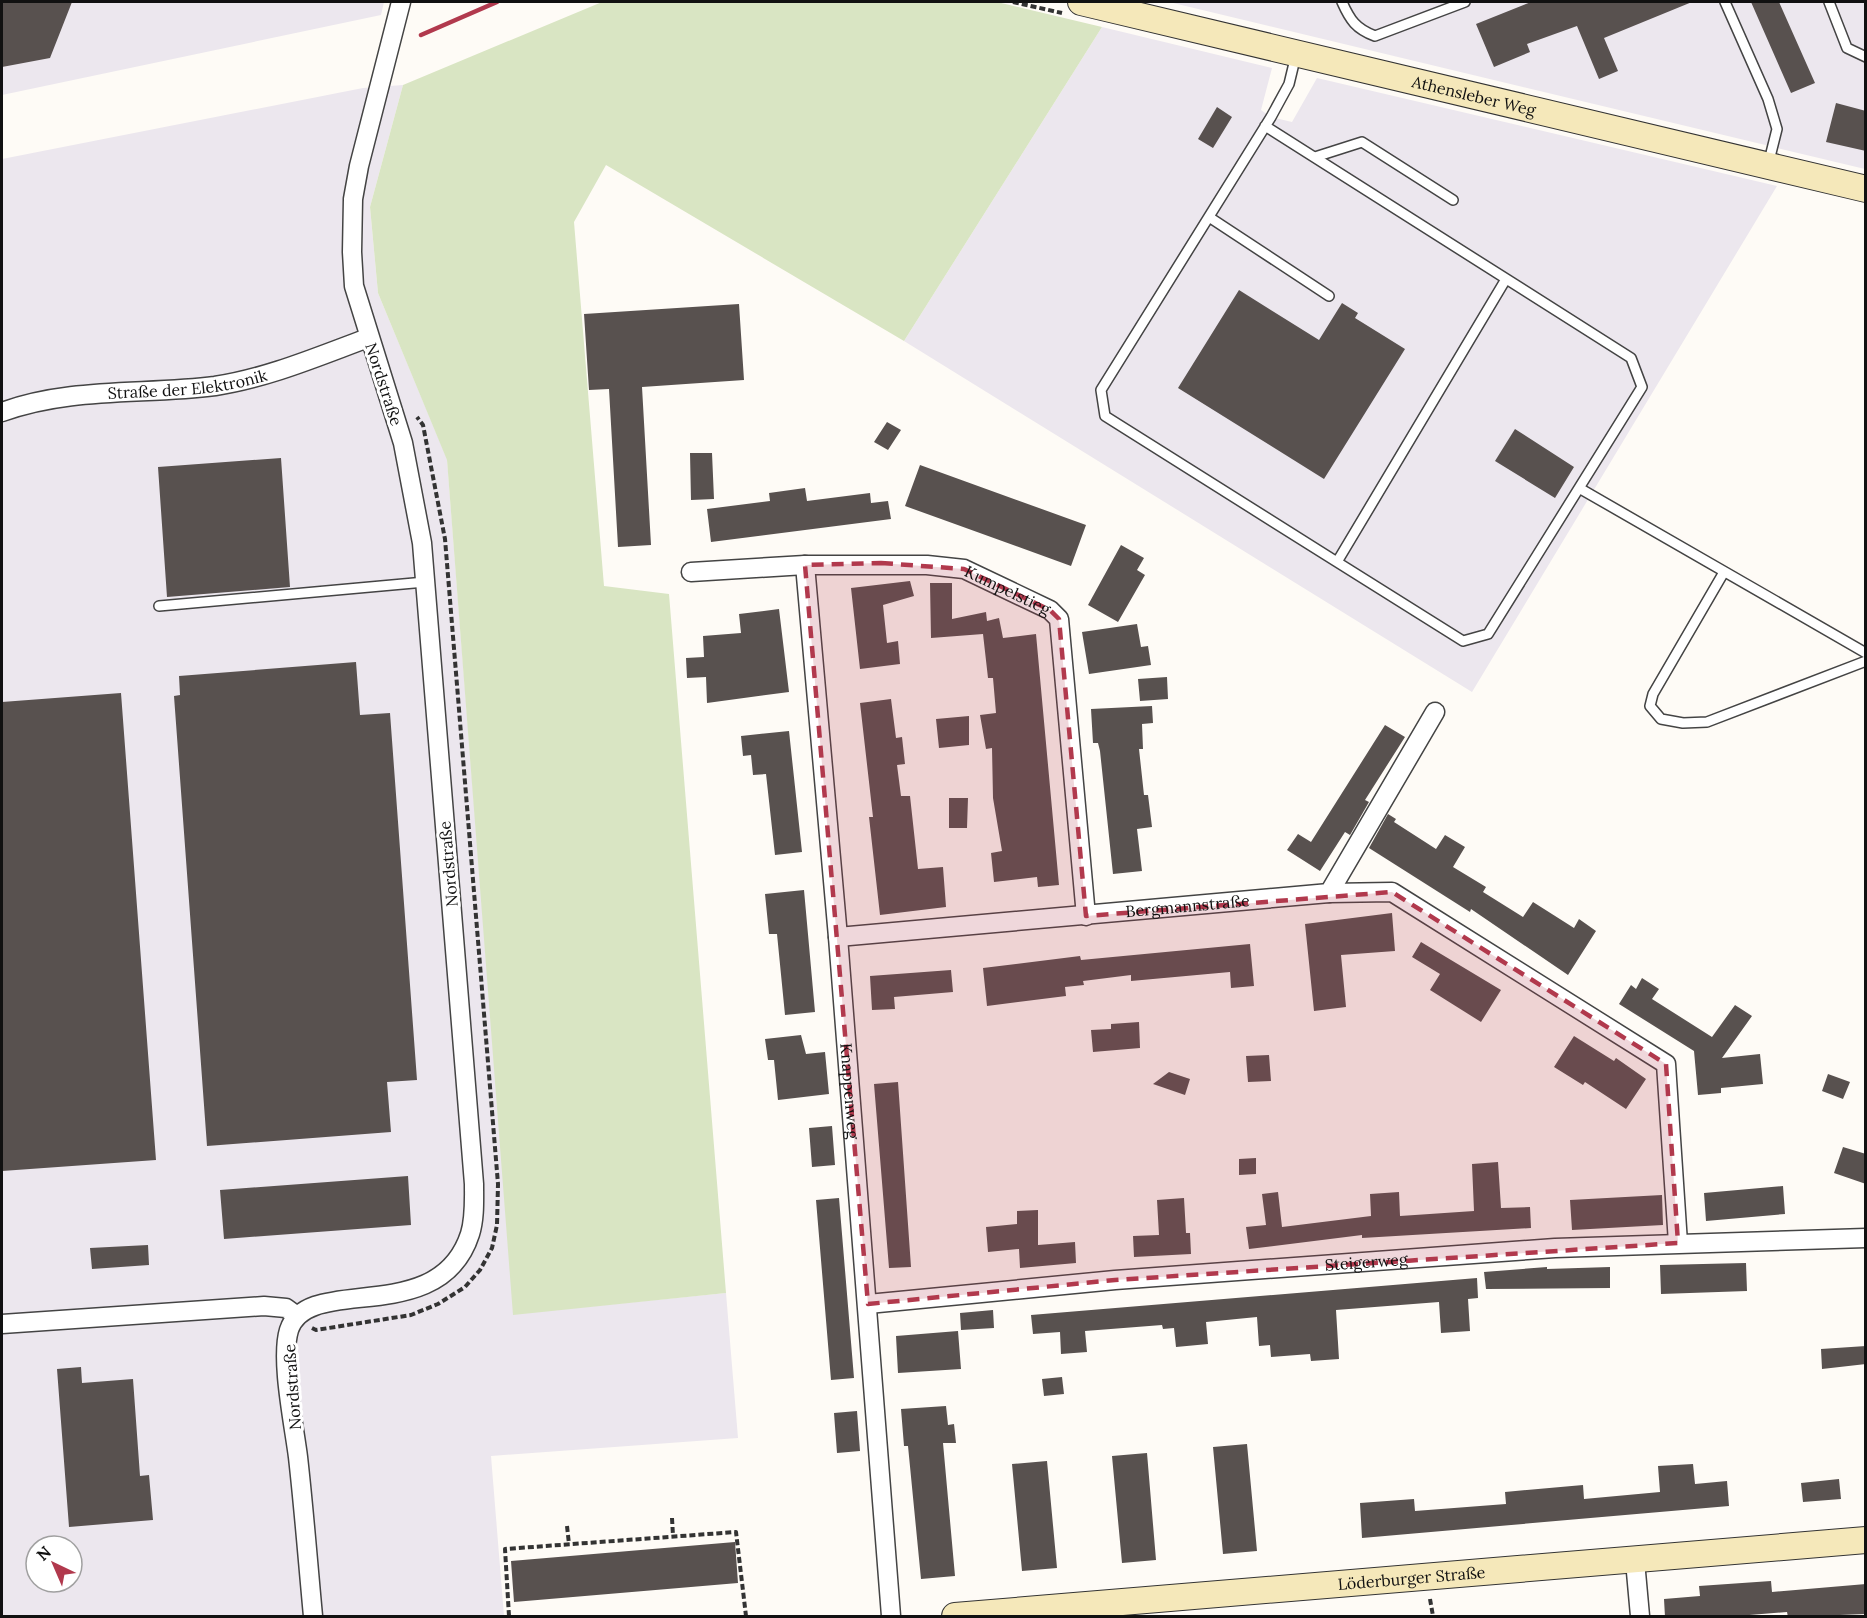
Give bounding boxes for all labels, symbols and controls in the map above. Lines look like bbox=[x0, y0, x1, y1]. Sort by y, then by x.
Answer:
street label: Athensleber Weg bbox=[1409, 71, 1539, 120]
street label: Nordstraße bbox=[361, 340, 407, 428]
street label: Straße der Elektronik bbox=[107, 365, 270, 403]
street label: Kumpelstieg bbox=[962, 561, 1055, 619]
street label: Nordstraße bbox=[434, 820, 462, 908]
street label: Bergmannstraße bbox=[1125, 890, 1251, 921]
street label: Knappenweg bbox=[836, 1042, 864, 1141]
street label: Steigerweg bbox=[1324, 1249, 1409, 1275]
street label: Nordstraße bbox=[279, 1343, 305, 1431]
north arrow bbox=[24, 1534, 84, 1594]
text: N bbox=[32, 1542, 55, 1565]
street label: Löderburger Straße bbox=[1337, 1562, 1486, 1594]

